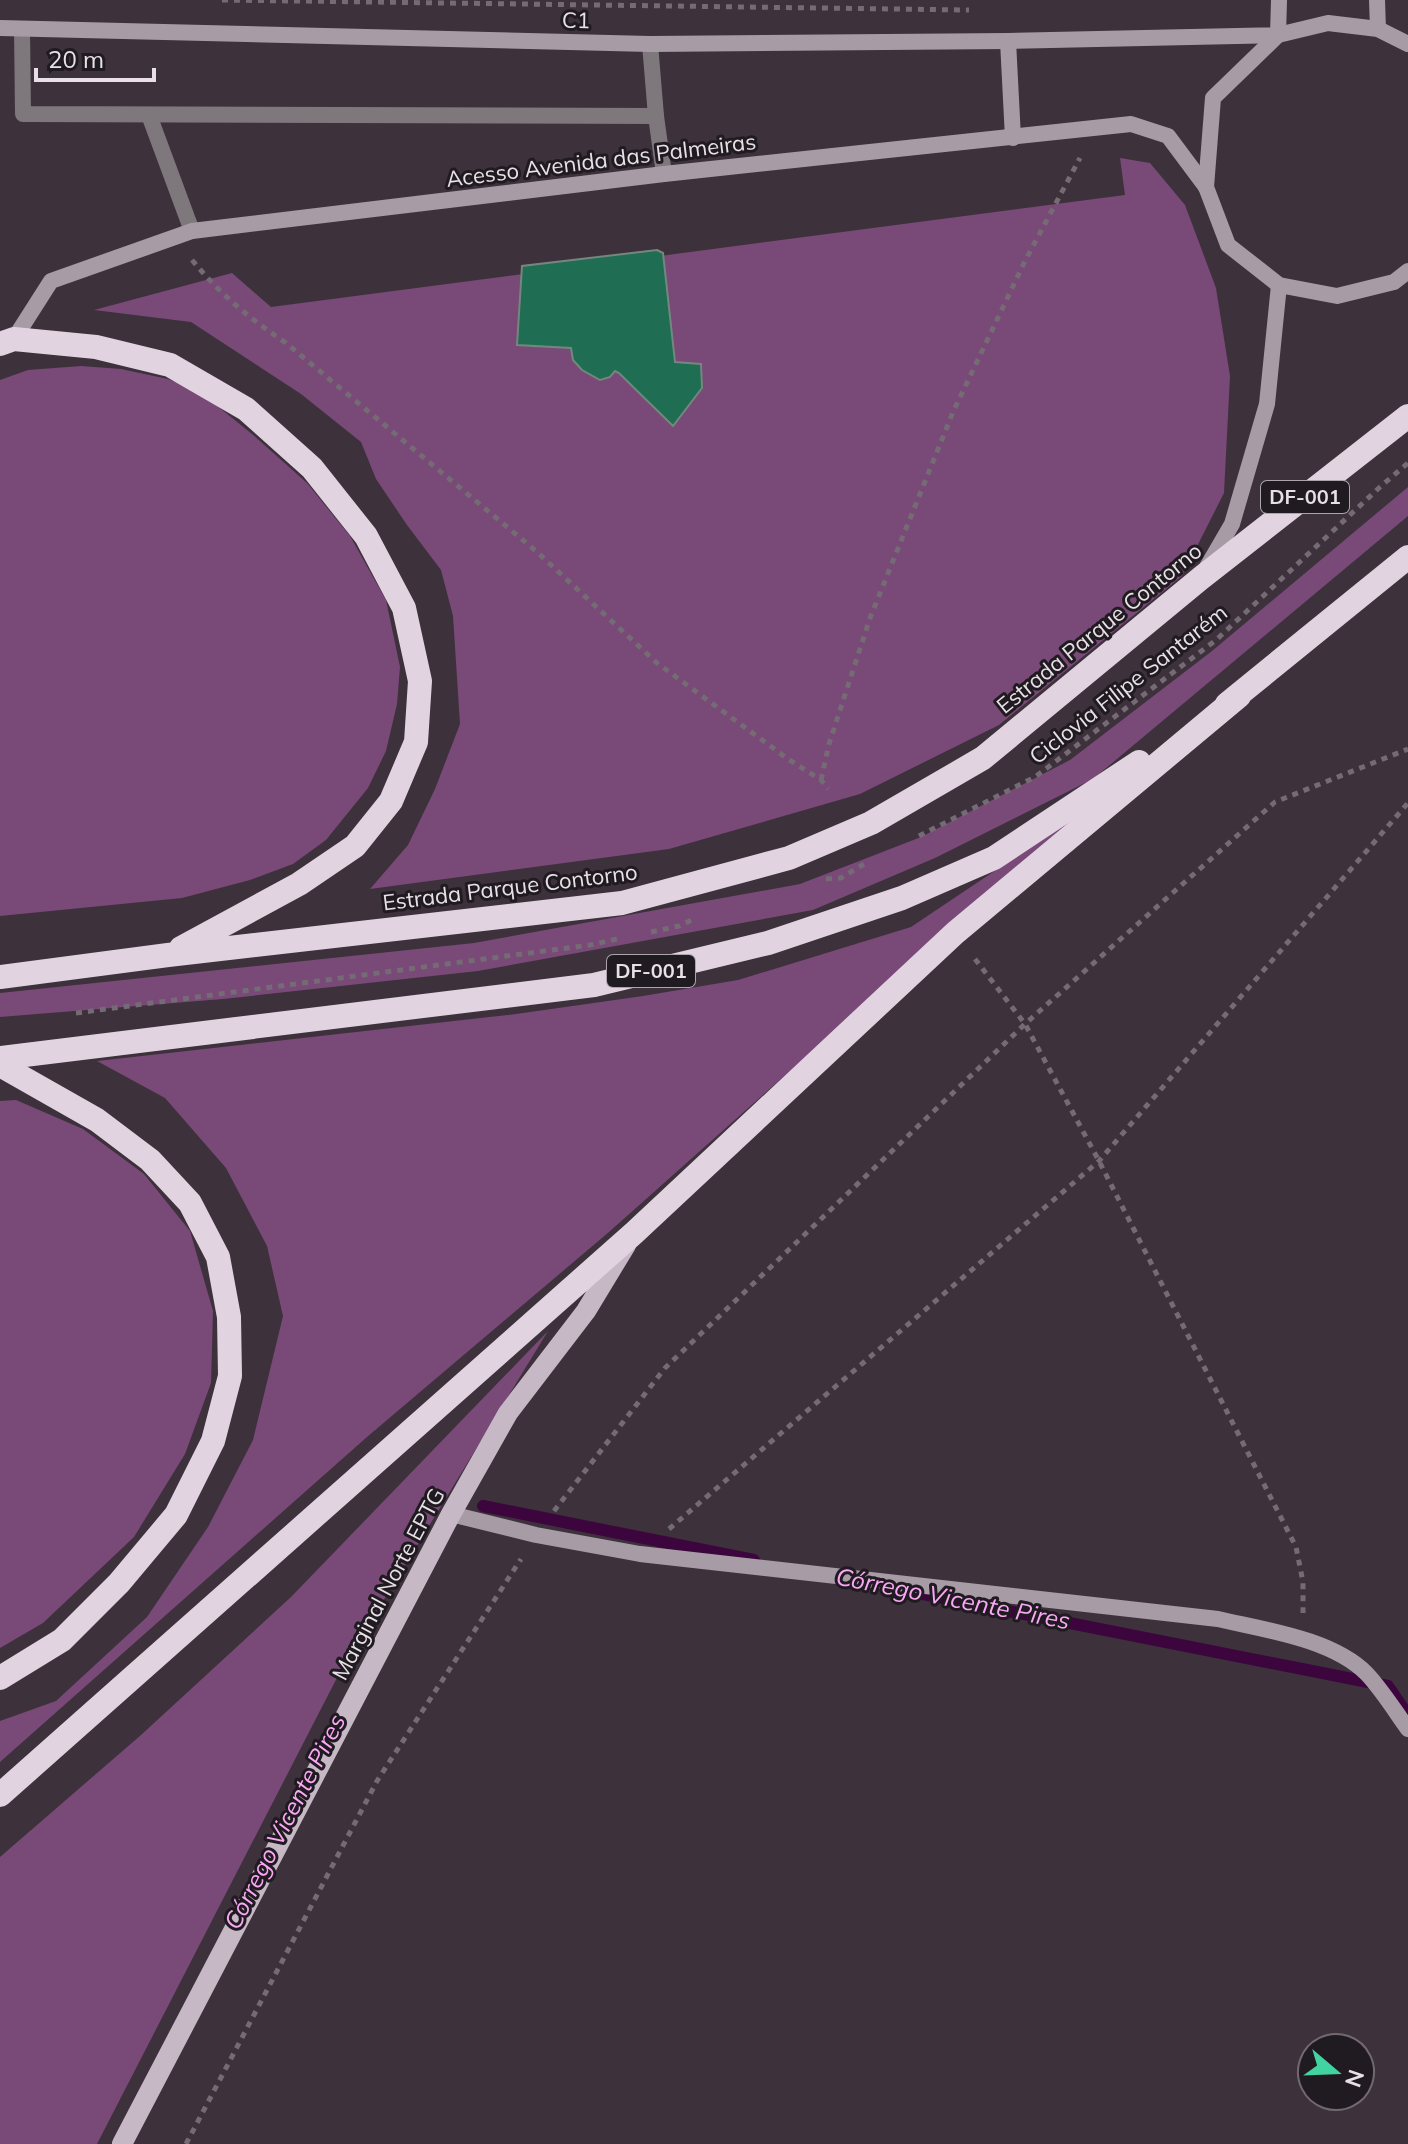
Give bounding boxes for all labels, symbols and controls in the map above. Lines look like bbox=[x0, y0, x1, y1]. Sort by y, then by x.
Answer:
street label: C1 bbox=[562, 6, 590, 34]
scale bar bbox=[36, 32, 154, 82]
text: 20 m bbox=[48, 44, 104, 74]
street label: Acesso Avenida das Palmeiras bbox=[444, 127, 758, 193]
road number: DF-001 bbox=[1261, 481, 1349, 513]
street label: Estrada Parque Contorno bbox=[991, 536, 1207, 720]
street label: Ciclovia Filipe Santarém bbox=[1023, 598, 1233, 770]
street label: Estrada Parque Contorno bbox=[381, 857, 639, 917]
road number: DF-001 bbox=[607, 955, 695, 987]
street label: Marginal Norte EPTG bbox=[325, 1483, 451, 1685]
water label: Córrego Vicente Pires bbox=[834, 1561, 1073, 1635]
water label: Córrego Vicente Pires bbox=[217, 1709, 351, 1934]
north arrow bbox=[1296, 2032, 1376, 2112]
text: N bbox=[1339, 2066, 1371, 2091]

